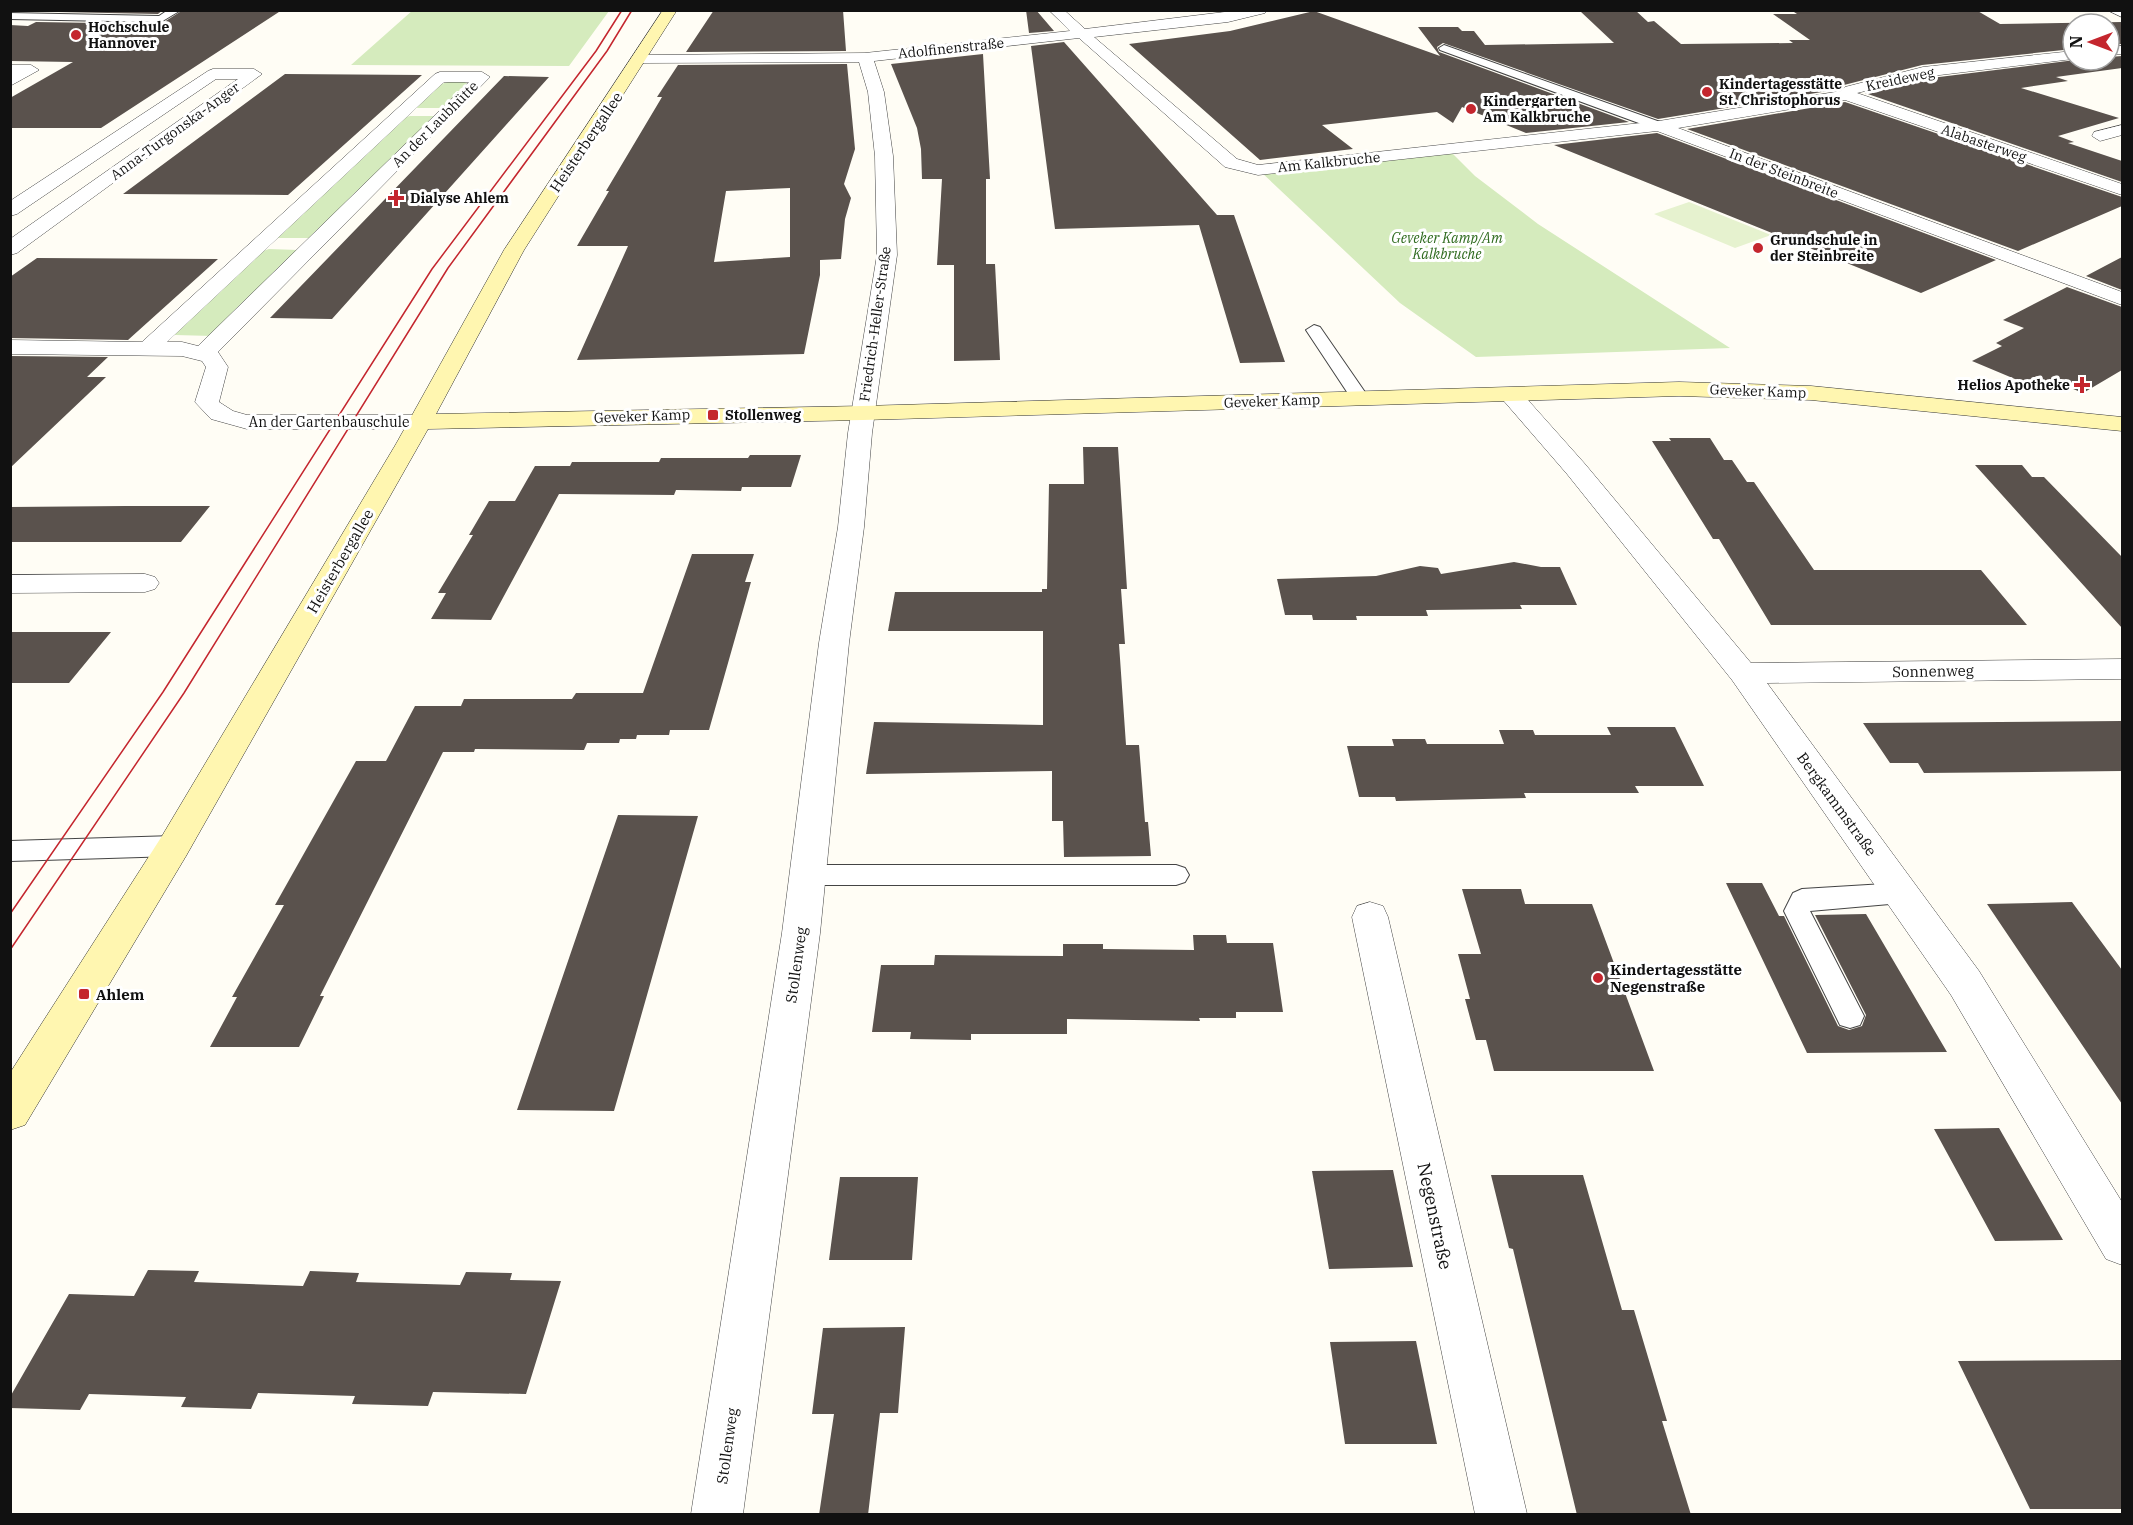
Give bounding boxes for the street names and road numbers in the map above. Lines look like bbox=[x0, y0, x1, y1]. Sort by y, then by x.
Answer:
street label: Adolfinenstraße bbox=[897, 33, 1005, 63]
street label: Kreideweg bbox=[1864, 63, 1936, 95]
street label: An der Laubhütte bbox=[388, 77, 482, 171]
street label: Anna-Turgonska-Anger bbox=[107, 78, 244, 184]
street label: Heisterbergallee bbox=[545, 88, 627, 196]
street label: Alabasterweg bbox=[1939, 120, 2029, 166]
street label: In der Steinbreite bbox=[1727, 144, 1841, 202]
street label: Am Kalkbruche bbox=[1277, 148, 1381, 176]
street label: Friedrich-Heller-Straße bbox=[855, 245, 895, 403]
street label: Geveker Kamp bbox=[1709, 380, 1807, 402]
street label: Geveker Kamp bbox=[1223, 390, 1321, 412]
street label: Geveker Kamp bbox=[593, 405, 691, 427]
street label: An der Gartenbauschule bbox=[249, 413, 409, 431]
street label: Heisterbergallee bbox=[303, 506, 377, 616]
street label: Sonnenweg bbox=[1892, 661, 1974, 681]
street label: Bergkammstraße bbox=[1793, 748, 1881, 860]
street label: Stollenweg bbox=[781, 926, 811, 1004]
street label: Negenstraße bbox=[1412, 1161, 1458, 1271]
street label: Stollenweg bbox=[712, 1407, 742, 1485]

